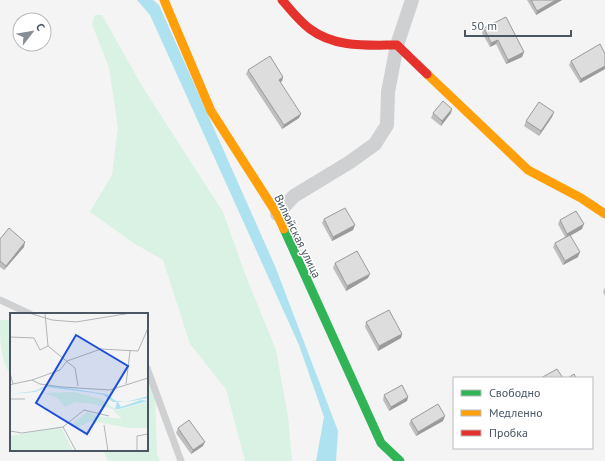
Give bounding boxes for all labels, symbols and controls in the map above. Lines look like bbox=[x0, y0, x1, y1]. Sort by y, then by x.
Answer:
north arrow bbox=[12, 12, 52, 52]
scale bar bbox=[465, 12, 571, 38]
text: 50 m bbox=[471, 18, 497, 33]
text: С bbox=[33, 21, 48, 33]
street label: Вилюйская улица bbox=[271, 192, 325, 280]
inset map bbox=[10, 313, 148, 451]
legend bbox=[453, 377, 593, 449]
text: Свободно bbox=[489, 385, 540, 400]
text: Медленно bbox=[489, 405, 543, 420]
text: Пробка bbox=[489, 425, 528, 440]

